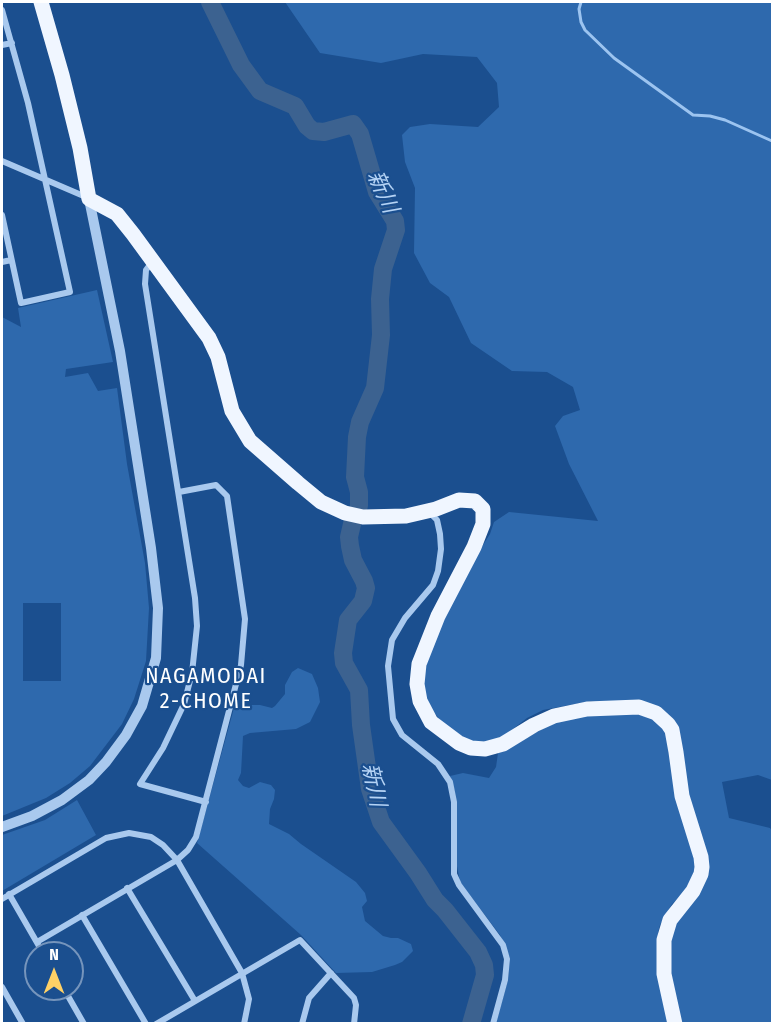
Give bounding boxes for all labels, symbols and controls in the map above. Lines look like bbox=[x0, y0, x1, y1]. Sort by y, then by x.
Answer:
water label: 新川 bbox=[361, 167, 403, 217]
district label: NAGAMODAI 2-CHOME bbox=[145, 664, 267, 716]
water label: 新川 bbox=[356, 761, 390, 809]
north arrow bbox=[24, 941, 84, 1001]
text: N bbox=[49, 945, 59, 964]

